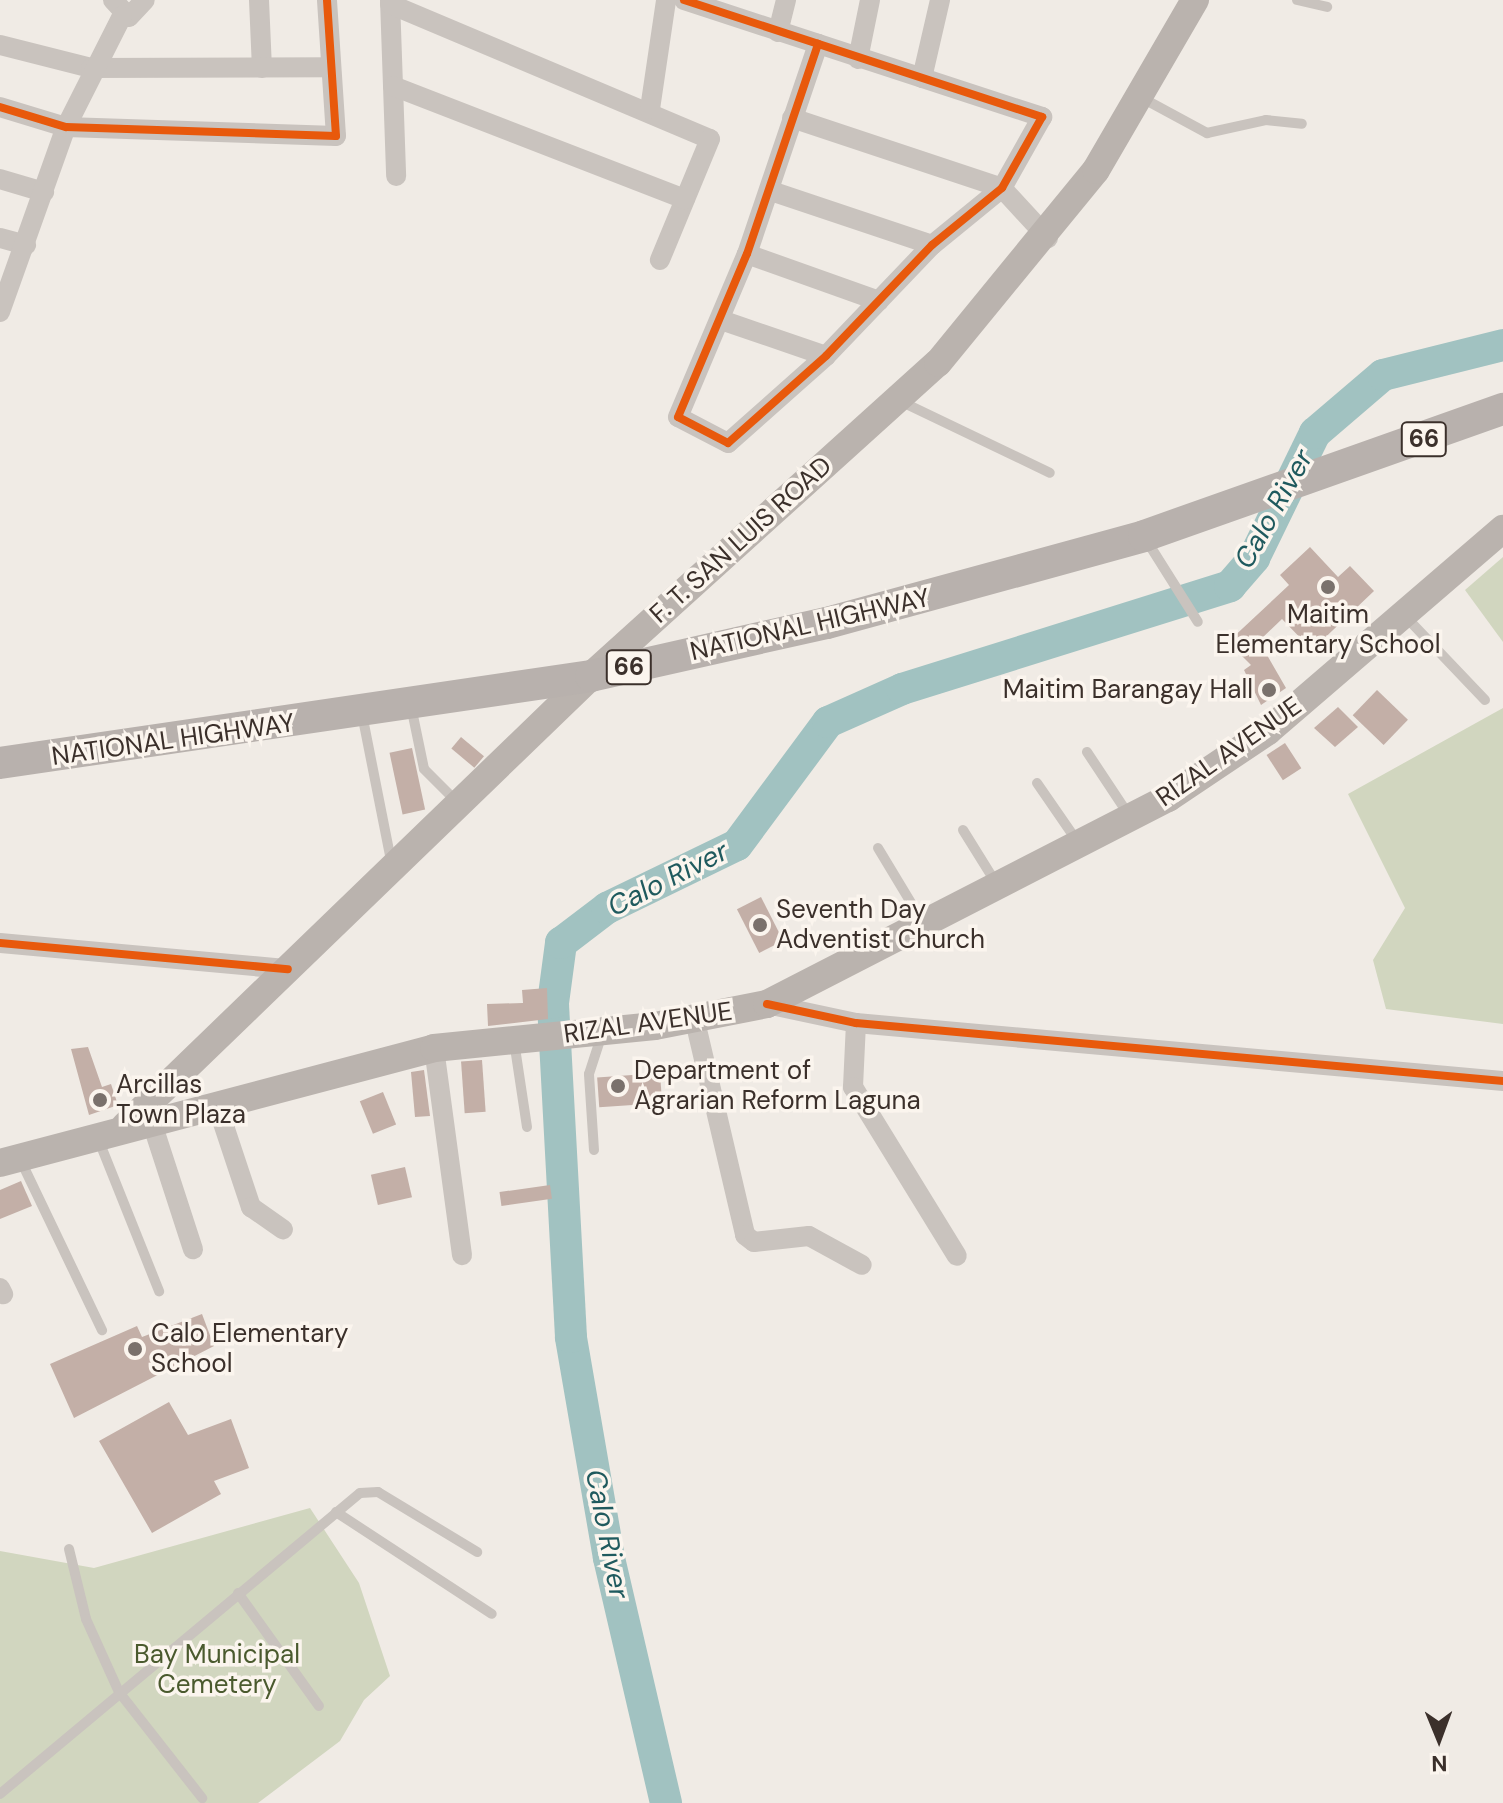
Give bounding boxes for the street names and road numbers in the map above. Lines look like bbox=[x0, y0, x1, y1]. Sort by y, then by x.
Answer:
road number: 66 bbox=[1400, 419, 1448, 459]
street label: F. T. SAN LUIS ROAD bbox=[644, 450, 838, 630]
street label: NATIONAL HIGHWAY bbox=[687, 582, 933, 668]
road number: 66 bbox=[605, 647, 653, 687]
street label: RIZAL AVENUE bbox=[1150, 690, 1308, 814]
street label: NATIONAL HIGHWAY bbox=[50, 708, 296, 772]
street label: RIZAL AVENUE bbox=[562, 996, 734, 1050]

